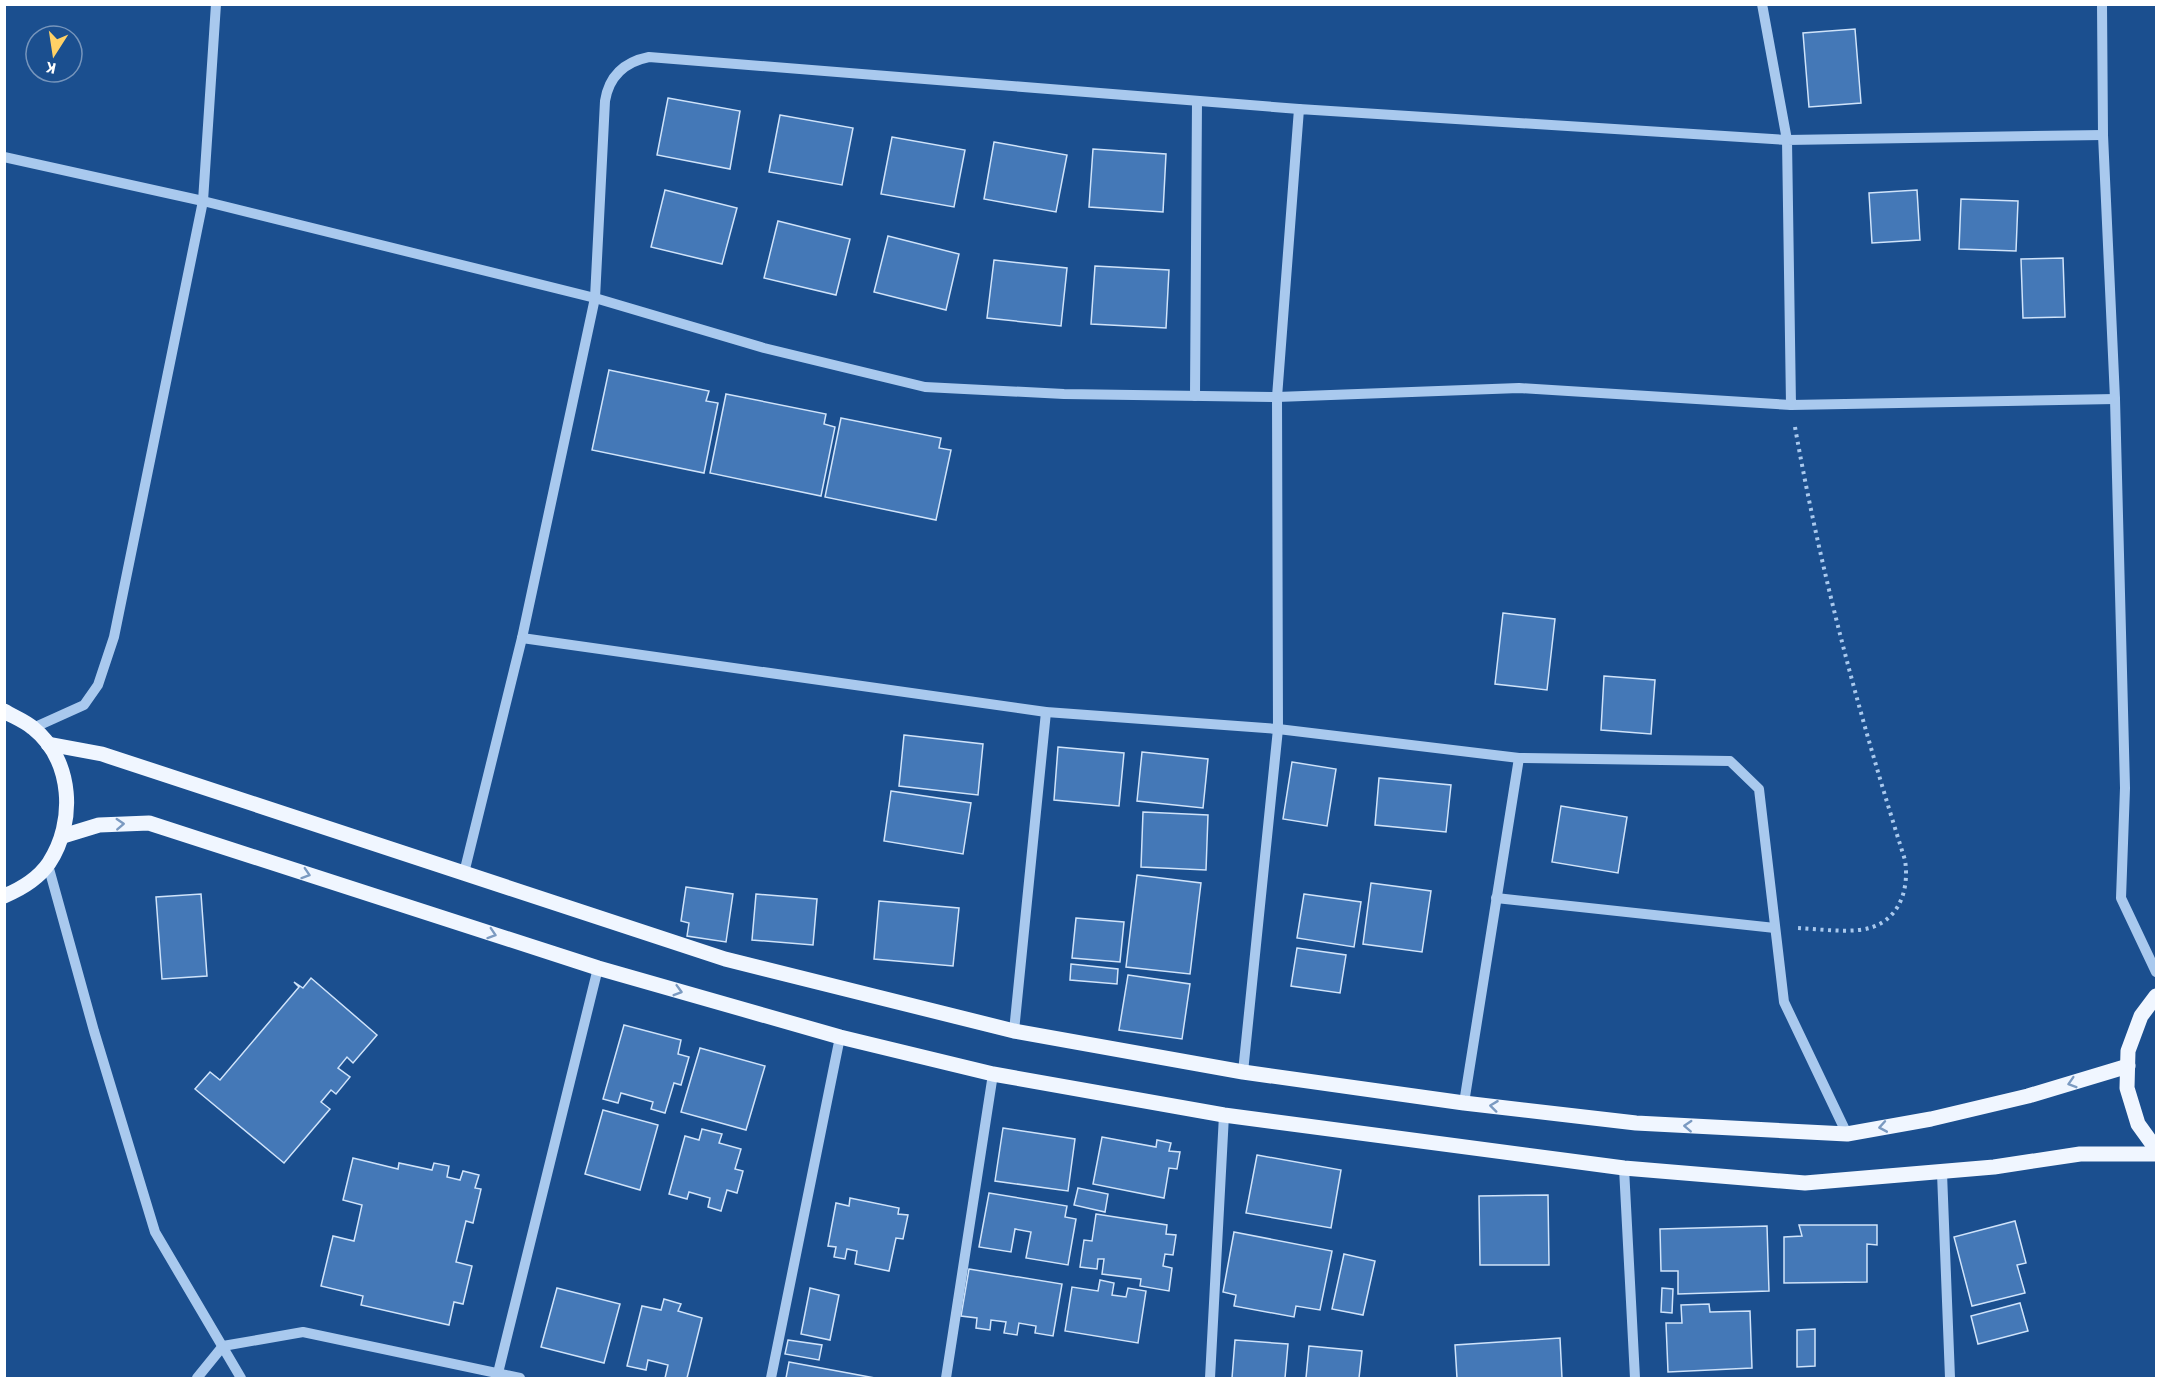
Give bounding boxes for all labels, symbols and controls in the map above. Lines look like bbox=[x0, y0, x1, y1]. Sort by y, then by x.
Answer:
north arrow bbox=[24, 24, 84, 84]
text: K bbox=[44, 56, 58, 79]
one-way arrow bbox=[115, 818, 124, 831]
one-way arrow bbox=[300, 867, 311, 879]
one-way arrow bbox=[486, 927, 497, 939]
one-way arrow bbox=[673, 984, 683, 997]
one-way arrow bbox=[2067, 1076, 2078, 1088]
one-way arrow bbox=[1490, 1101, 1499, 1113]
one-way arrow bbox=[1684, 1119, 1693, 1132]
one-way arrow bbox=[1878, 1120, 1888, 1133]

